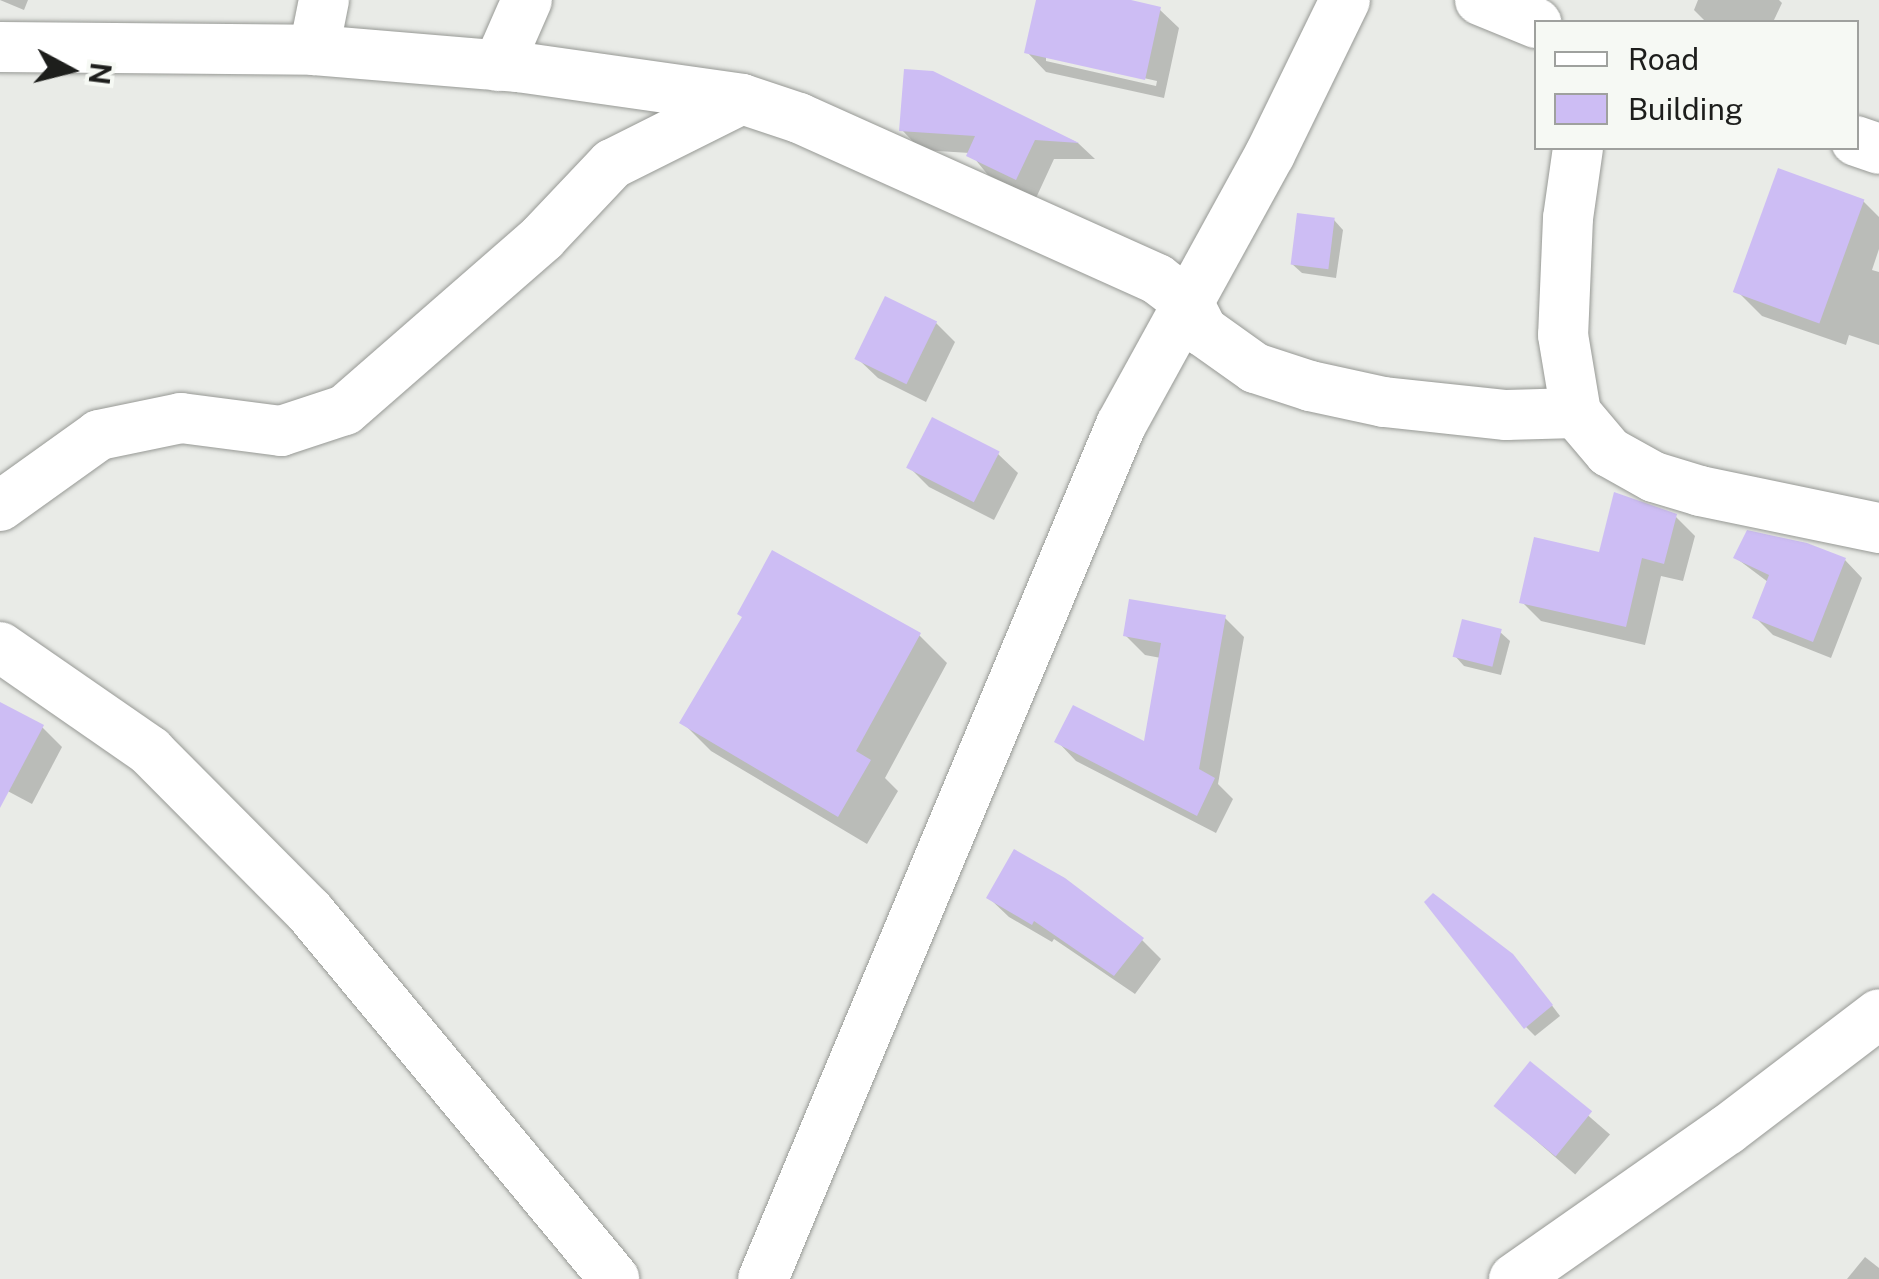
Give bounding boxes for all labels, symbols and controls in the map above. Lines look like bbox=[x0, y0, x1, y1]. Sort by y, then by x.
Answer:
north arrow bbox=[20, 20, 120, 120]
legend bbox=[1534, 20, 1859, 150]
text: Road bbox=[1628, 41, 1699, 77]
text: N bbox=[83, 61, 118, 87]
text: Building bbox=[1628, 91, 1743, 127]

